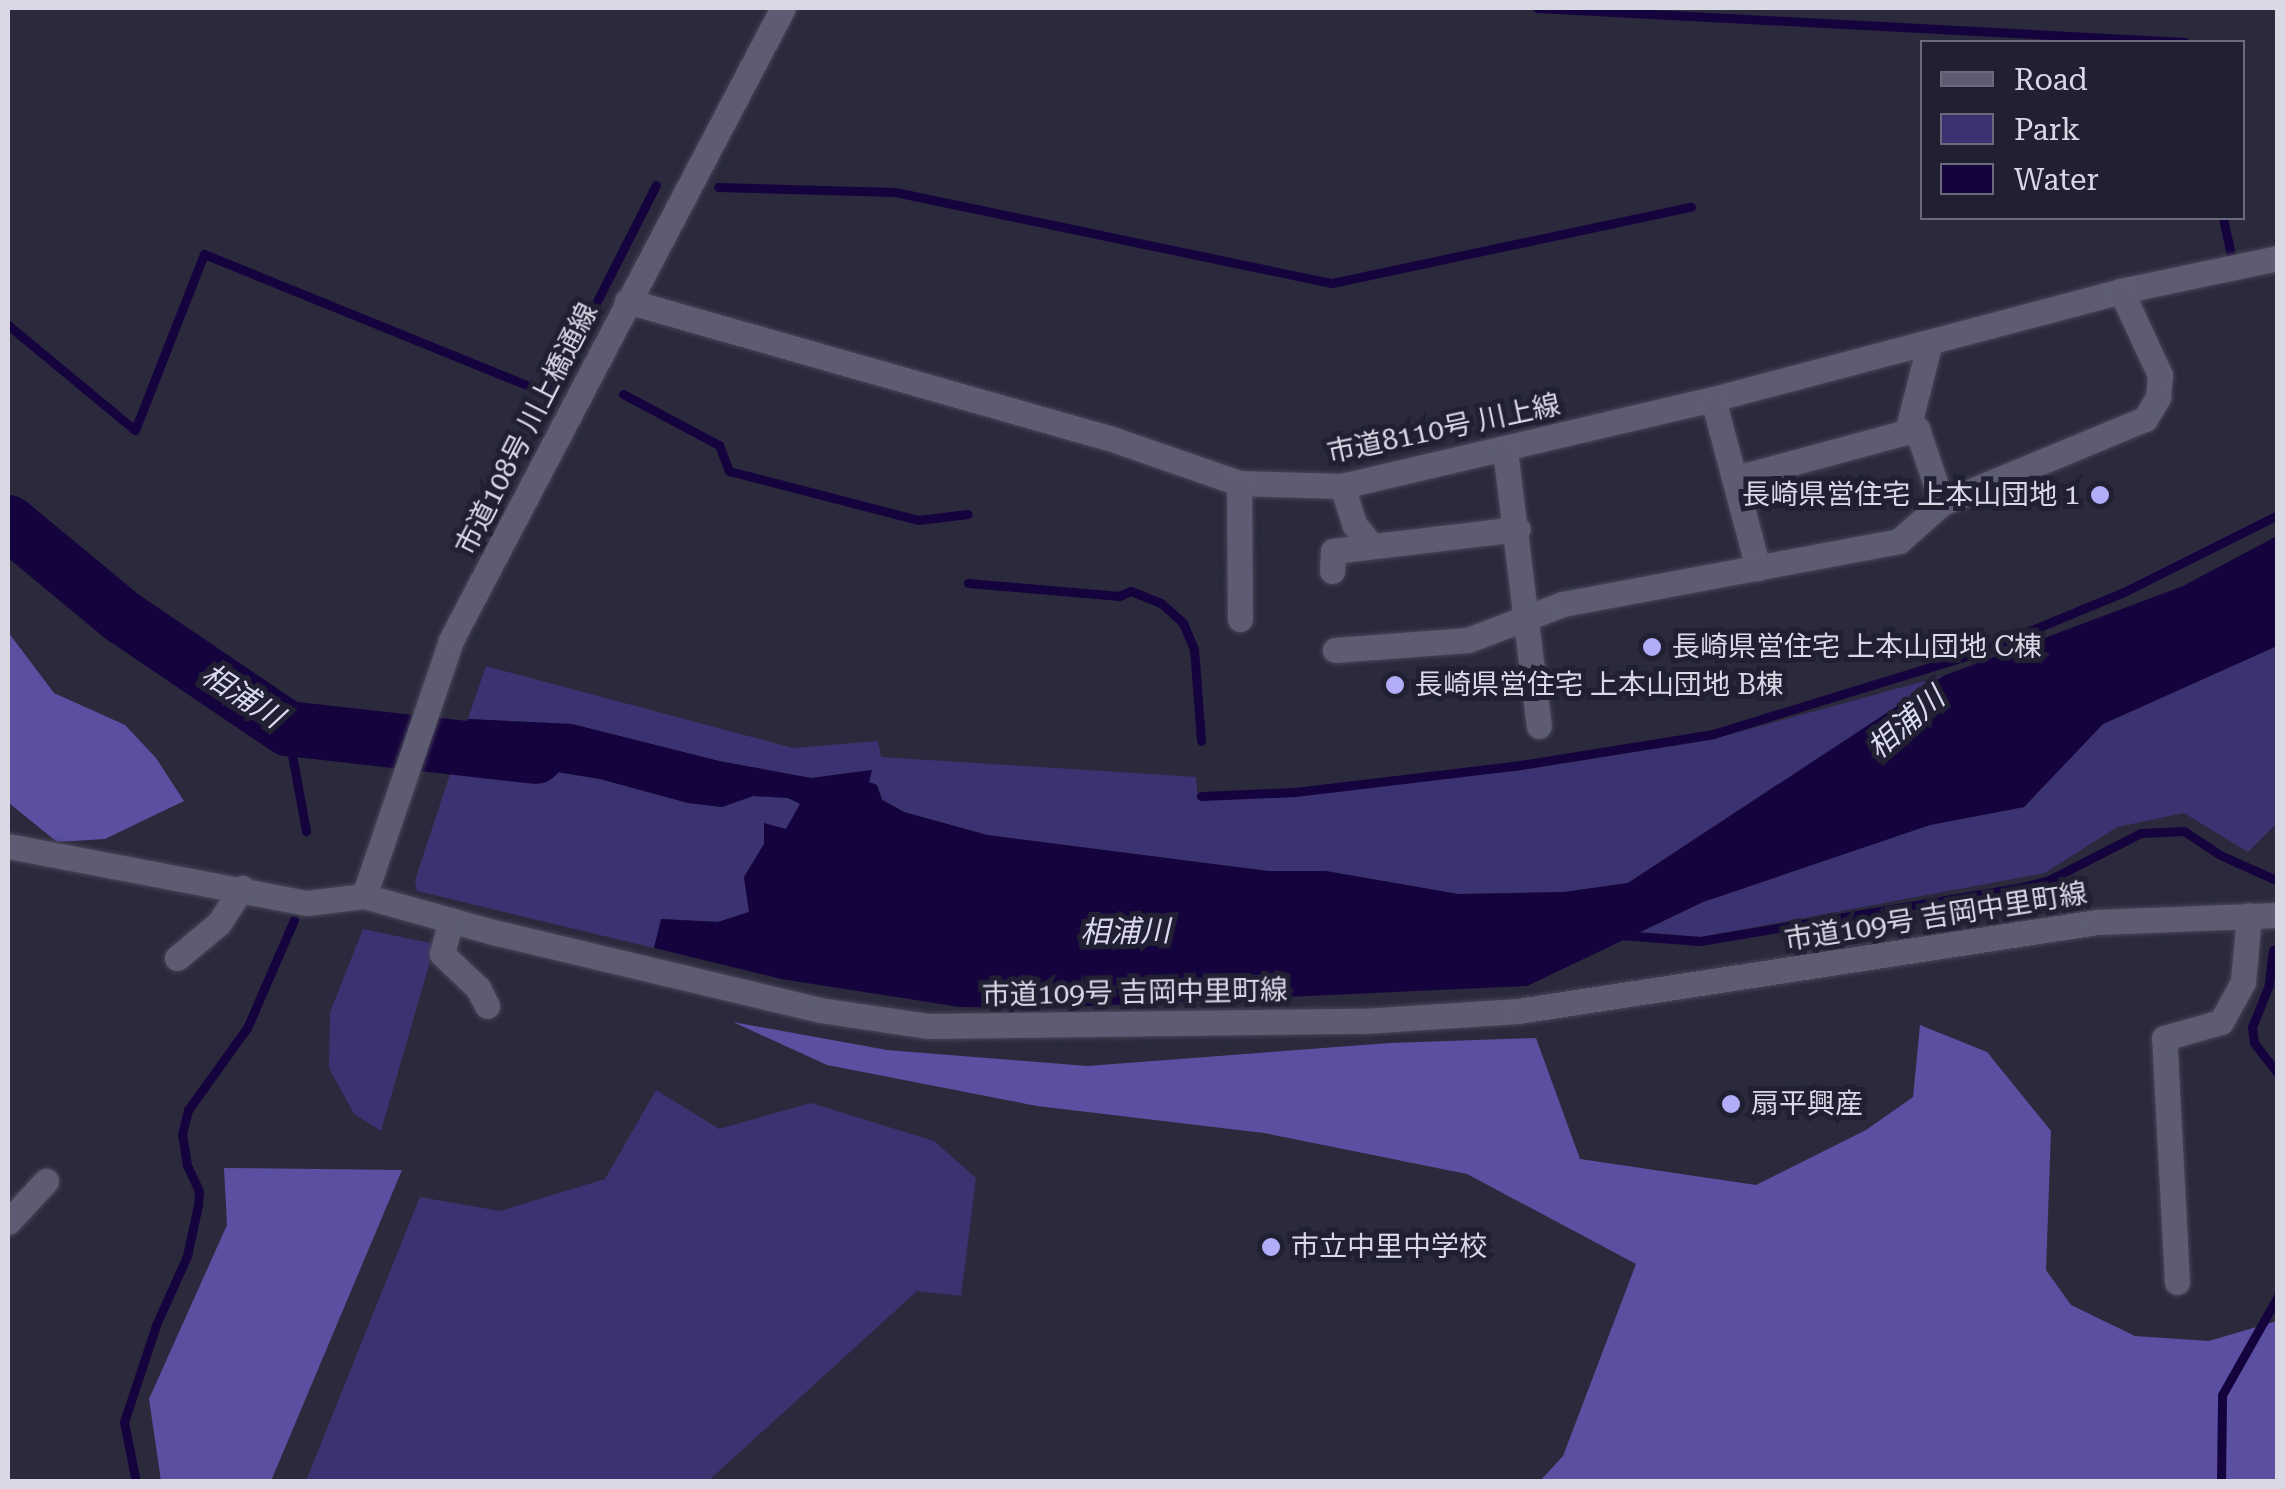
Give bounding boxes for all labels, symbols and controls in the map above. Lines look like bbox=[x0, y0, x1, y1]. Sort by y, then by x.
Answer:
legend bbox=[1920, 40, 2245, 220]
text: Road bbox=[2014, 62, 2088, 97]
text: Park bbox=[2014, 112, 2080, 147]
text: Water bbox=[2014, 162, 2099, 197]
street label: 市道108号 川上橋通線 bbox=[449, 297, 605, 561]
street label: 市道8110号 川上線 bbox=[1324, 388, 1564, 470]
place label: 長崎県営住宅 上本山団地 1 bbox=[1742, 478, 2080, 512]
marker: 長崎県営住宅 上本山団地 1 bbox=[2089, 484, 2111, 506]
place label: 長崎県営住宅 上本山団地 C棟 bbox=[1672, 630, 2042, 664]
marker: 長崎県営住宅 上本山団地 C棟 bbox=[1641, 636, 1663, 658]
water label: 相浦川 bbox=[194, 656, 290, 736]
place label: 長崎県営住宅 上本山団地 B棟 bbox=[1415, 668, 1784, 702]
marker: 長崎県営住宅 上本山団地 B棟 bbox=[1384, 674, 1406, 696]
water label: 相浦川 bbox=[1860, 680, 1952, 766]
street label: 市道109号 吉岡中里町線 bbox=[1782, 876, 2090, 958]
water label: 相浦川 bbox=[1080, 913, 1170, 951]
street label: 市道109号 吉岡中里町線 bbox=[982, 974, 1288, 1012]
place label: 扇平興産 bbox=[1751, 1087, 1863, 1121]
marker: 扇平興産 bbox=[1720, 1093, 1742, 1115]
place label: 市立中里中学校 bbox=[1291, 1230, 1487, 1264]
marker: 市立中里中学校 bbox=[1260, 1236, 1282, 1258]

